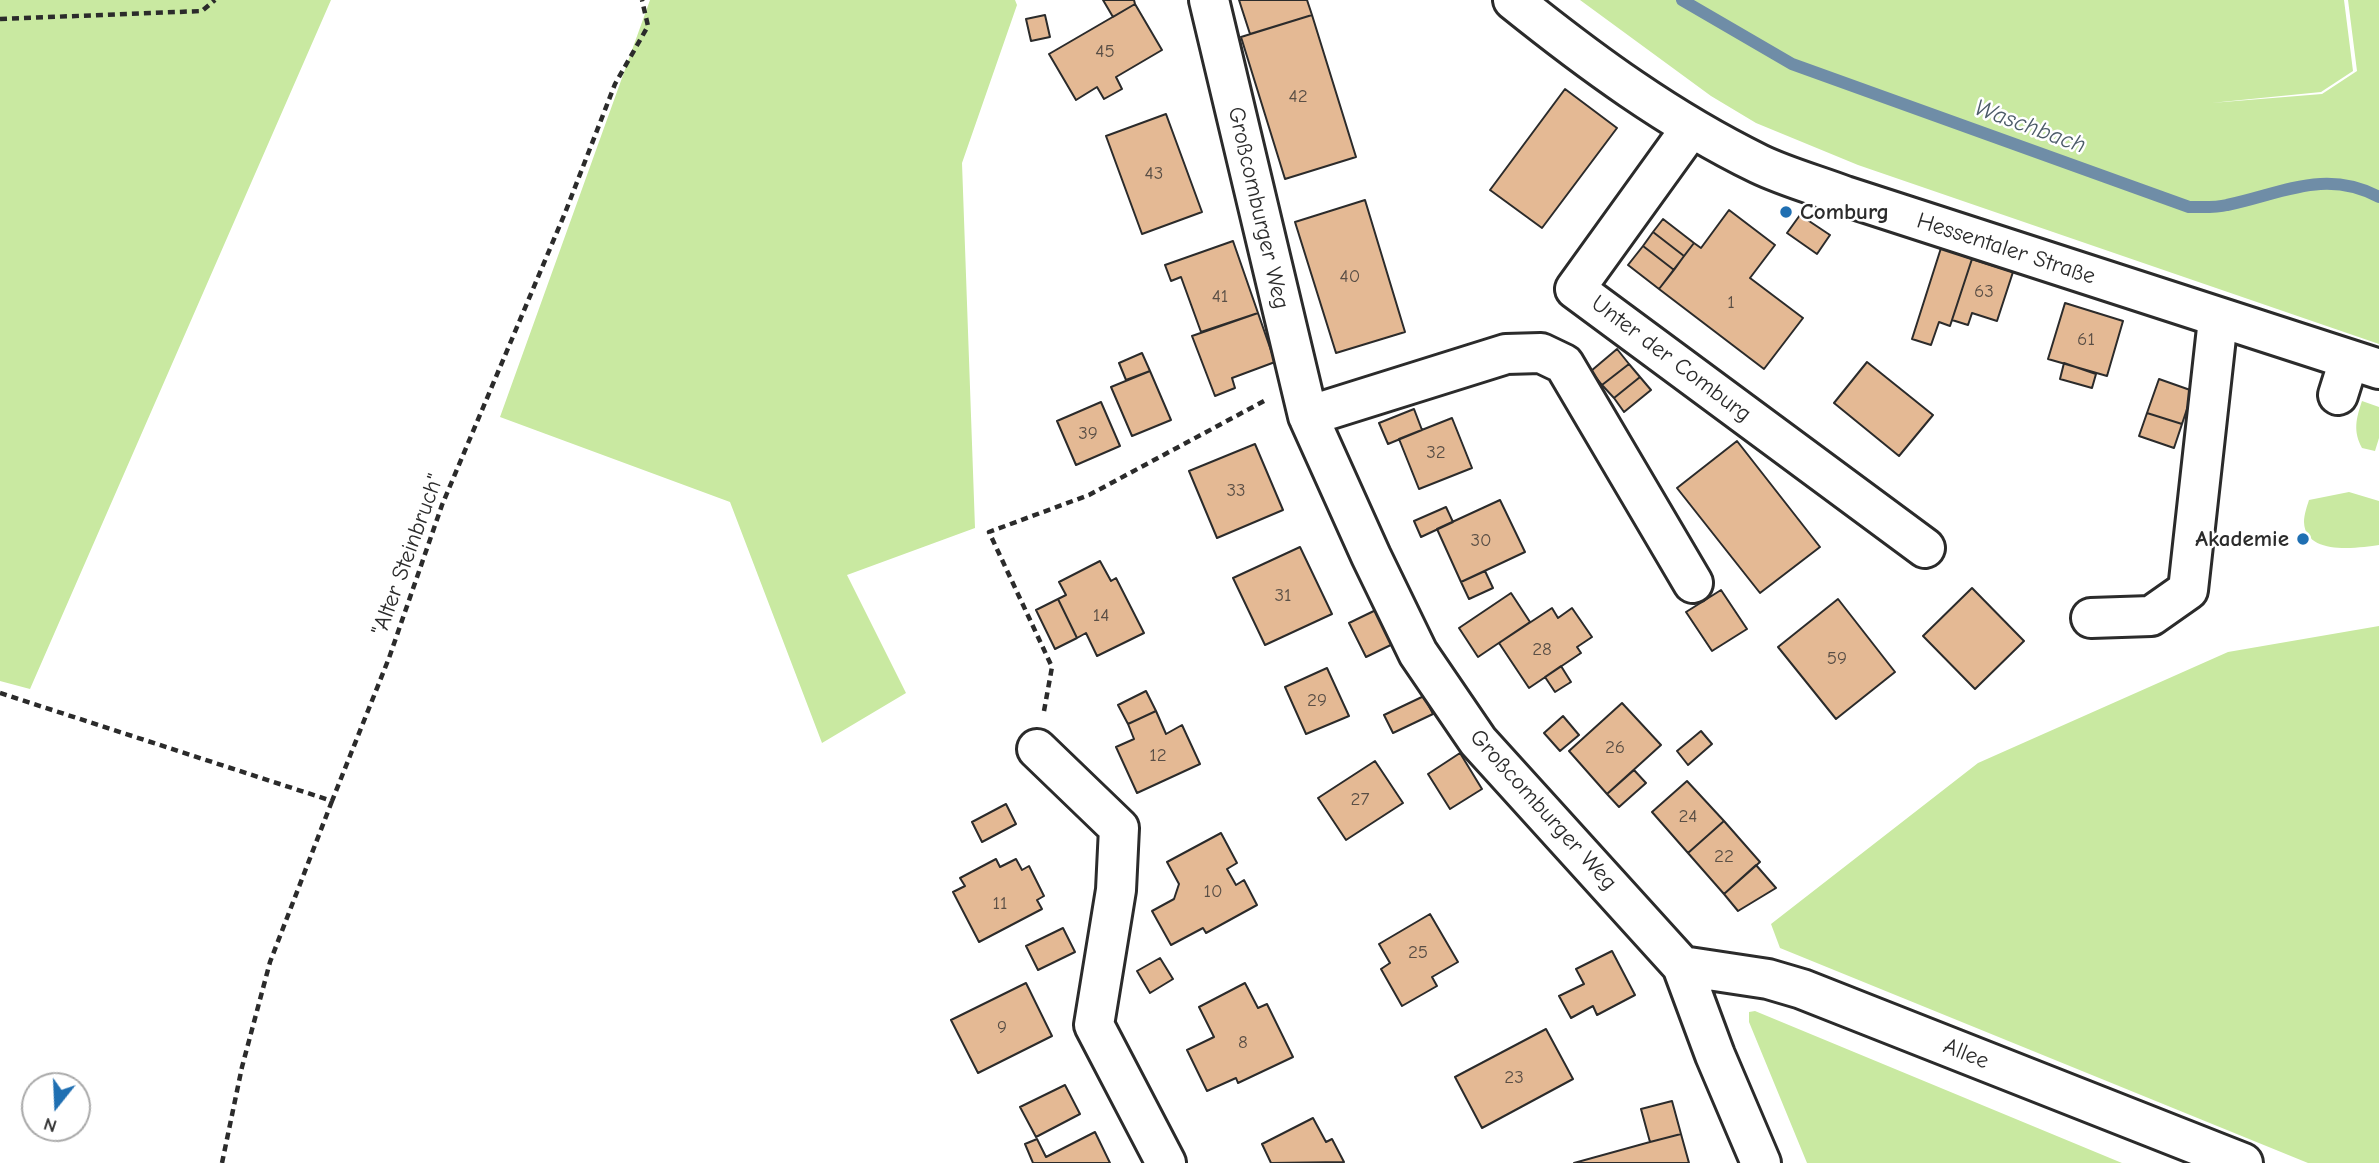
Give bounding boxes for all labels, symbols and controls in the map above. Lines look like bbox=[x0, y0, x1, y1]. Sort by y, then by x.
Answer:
house number: 45 bbox=[1095, 41, 1115, 63]
house number: 42 bbox=[1288, 86, 1308, 108]
water label: Waschbach bbox=[1970, 94, 2090, 160]
street label: Großcomburger Weg bbox=[1221, 104, 1295, 312]
house number: 43 bbox=[1145, 163, 1163, 185]
place label: Comburg bbox=[1800, 198, 1889, 226]
marker: Comburg bbox=[1778, 204, 1794, 220]
street label: Hessentaler Straße bbox=[1913, 207, 2099, 291]
house number: 40 bbox=[1340, 266, 1360, 288]
house number: 63 bbox=[1974, 281, 1994, 303]
house number: 41 bbox=[1212, 286, 1228, 308]
street label: Unter der Comburg bbox=[1585, 290, 1757, 428]
house number: 1 bbox=[1727, 292, 1735, 314]
house number: 61 bbox=[2077, 329, 2095, 351]
house number: 39 bbox=[1078, 423, 1098, 445]
house number: 32 bbox=[1426, 442, 1446, 464]
street label: "Alter Steinbruch" bbox=[366, 470, 450, 640]
house number: 33 bbox=[1226, 480, 1246, 502]
place label: Akademie bbox=[2195, 525, 2289, 553]
house number: 30 bbox=[1470, 530, 1492, 552]
marker: Akademie bbox=[2295, 531, 2311, 547]
house number: 31 bbox=[1274, 585, 1292, 607]
house number: 14 bbox=[1093, 605, 1109, 627]
house number: 28 bbox=[1532, 639, 1552, 661]
house number: 59 bbox=[1827, 648, 1847, 670]
house number: 29 bbox=[1307, 690, 1327, 712]
street label: Großcomburger Weg bbox=[1464, 724, 1622, 896]
house number: 26 bbox=[1605, 737, 1625, 759]
house number: 12 bbox=[1149, 745, 1167, 767]
house number: 27 bbox=[1351, 789, 1369, 811]
house number: 24 bbox=[1678, 806, 1698, 828]
house number: 22 bbox=[1714, 846, 1734, 868]
house number: 10 bbox=[1203, 881, 1223, 903]
house number: 11 bbox=[992, 893, 1008, 915]
house number: 25 bbox=[1408, 942, 1428, 964]
house number: 9 bbox=[997, 1017, 1007, 1039]
house number: 8 bbox=[1238, 1032, 1248, 1054]
street label: Allee bbox=[1939, 1032, 1993, 1076]
house number: 23 bbox=[1504, 1067, 1524, 1089]
north arrow bbox=[21, 1072, 91, 1142]
text: N bbox=[41, 1113, 59, 1137]

